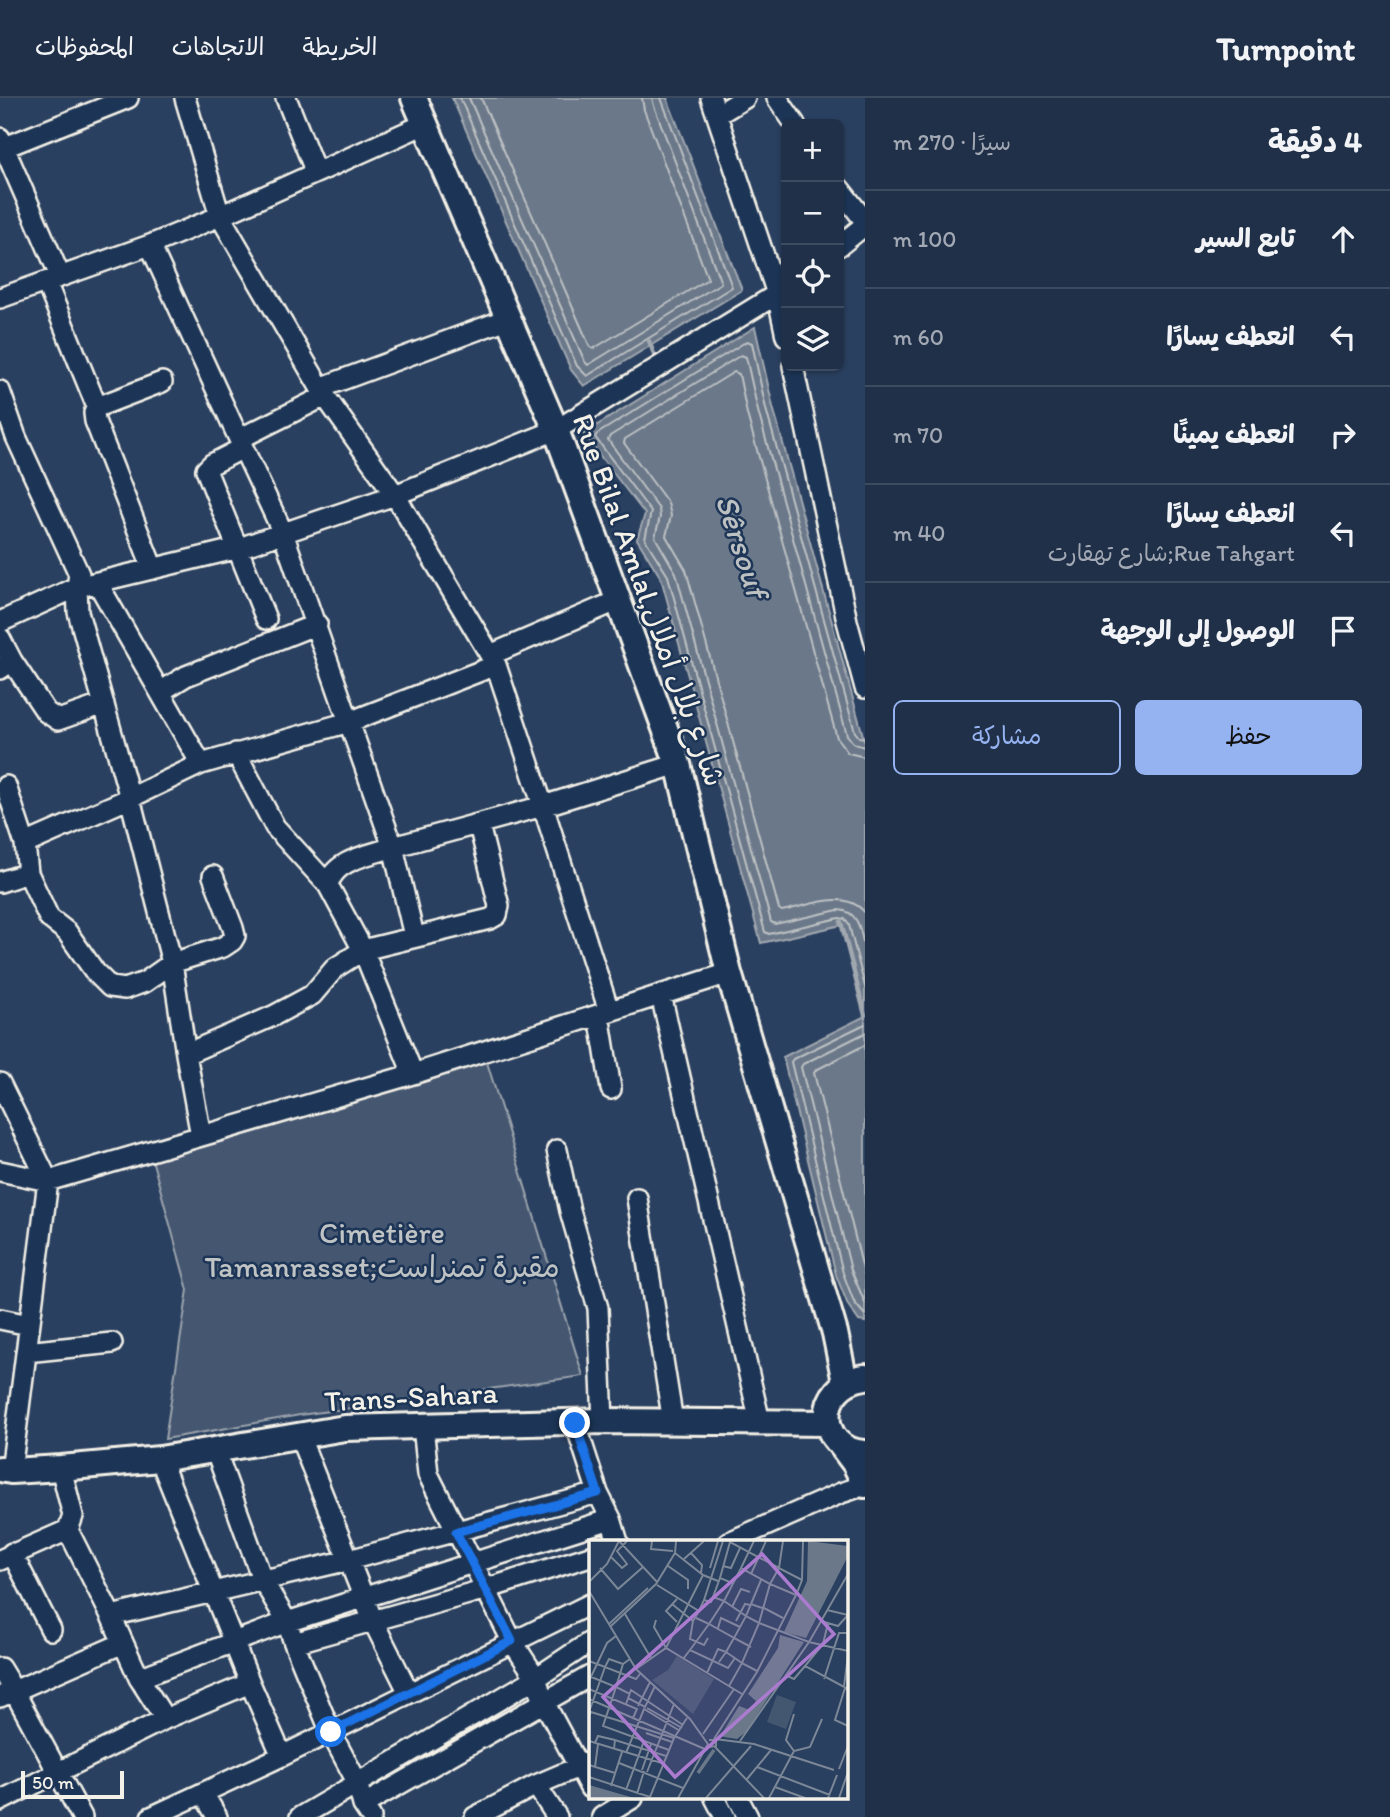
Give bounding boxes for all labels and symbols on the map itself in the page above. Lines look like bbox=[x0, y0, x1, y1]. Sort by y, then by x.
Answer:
street label: Rue Bilal Amlal,شارع بلال أملال bbox=[562, 408, 734, 792]
water label: Sêrsouf bbox=[708, 490, 778, 608]
park label: Cimetière Tamanrasset;مقبرة تمنراست bbox=[204, 1214, 560, 1285]
street label: Trans-Sahara bbox=[323, 1373, 499, 1420]
route end bbox=[559, 1407, 590, 1438]
inset map bbox=[589, 1540, 848, 1800]
route start bbox=[315, 1716, 346, 1747]
scale bar bbox=[21, 1768, 124, 1800]

